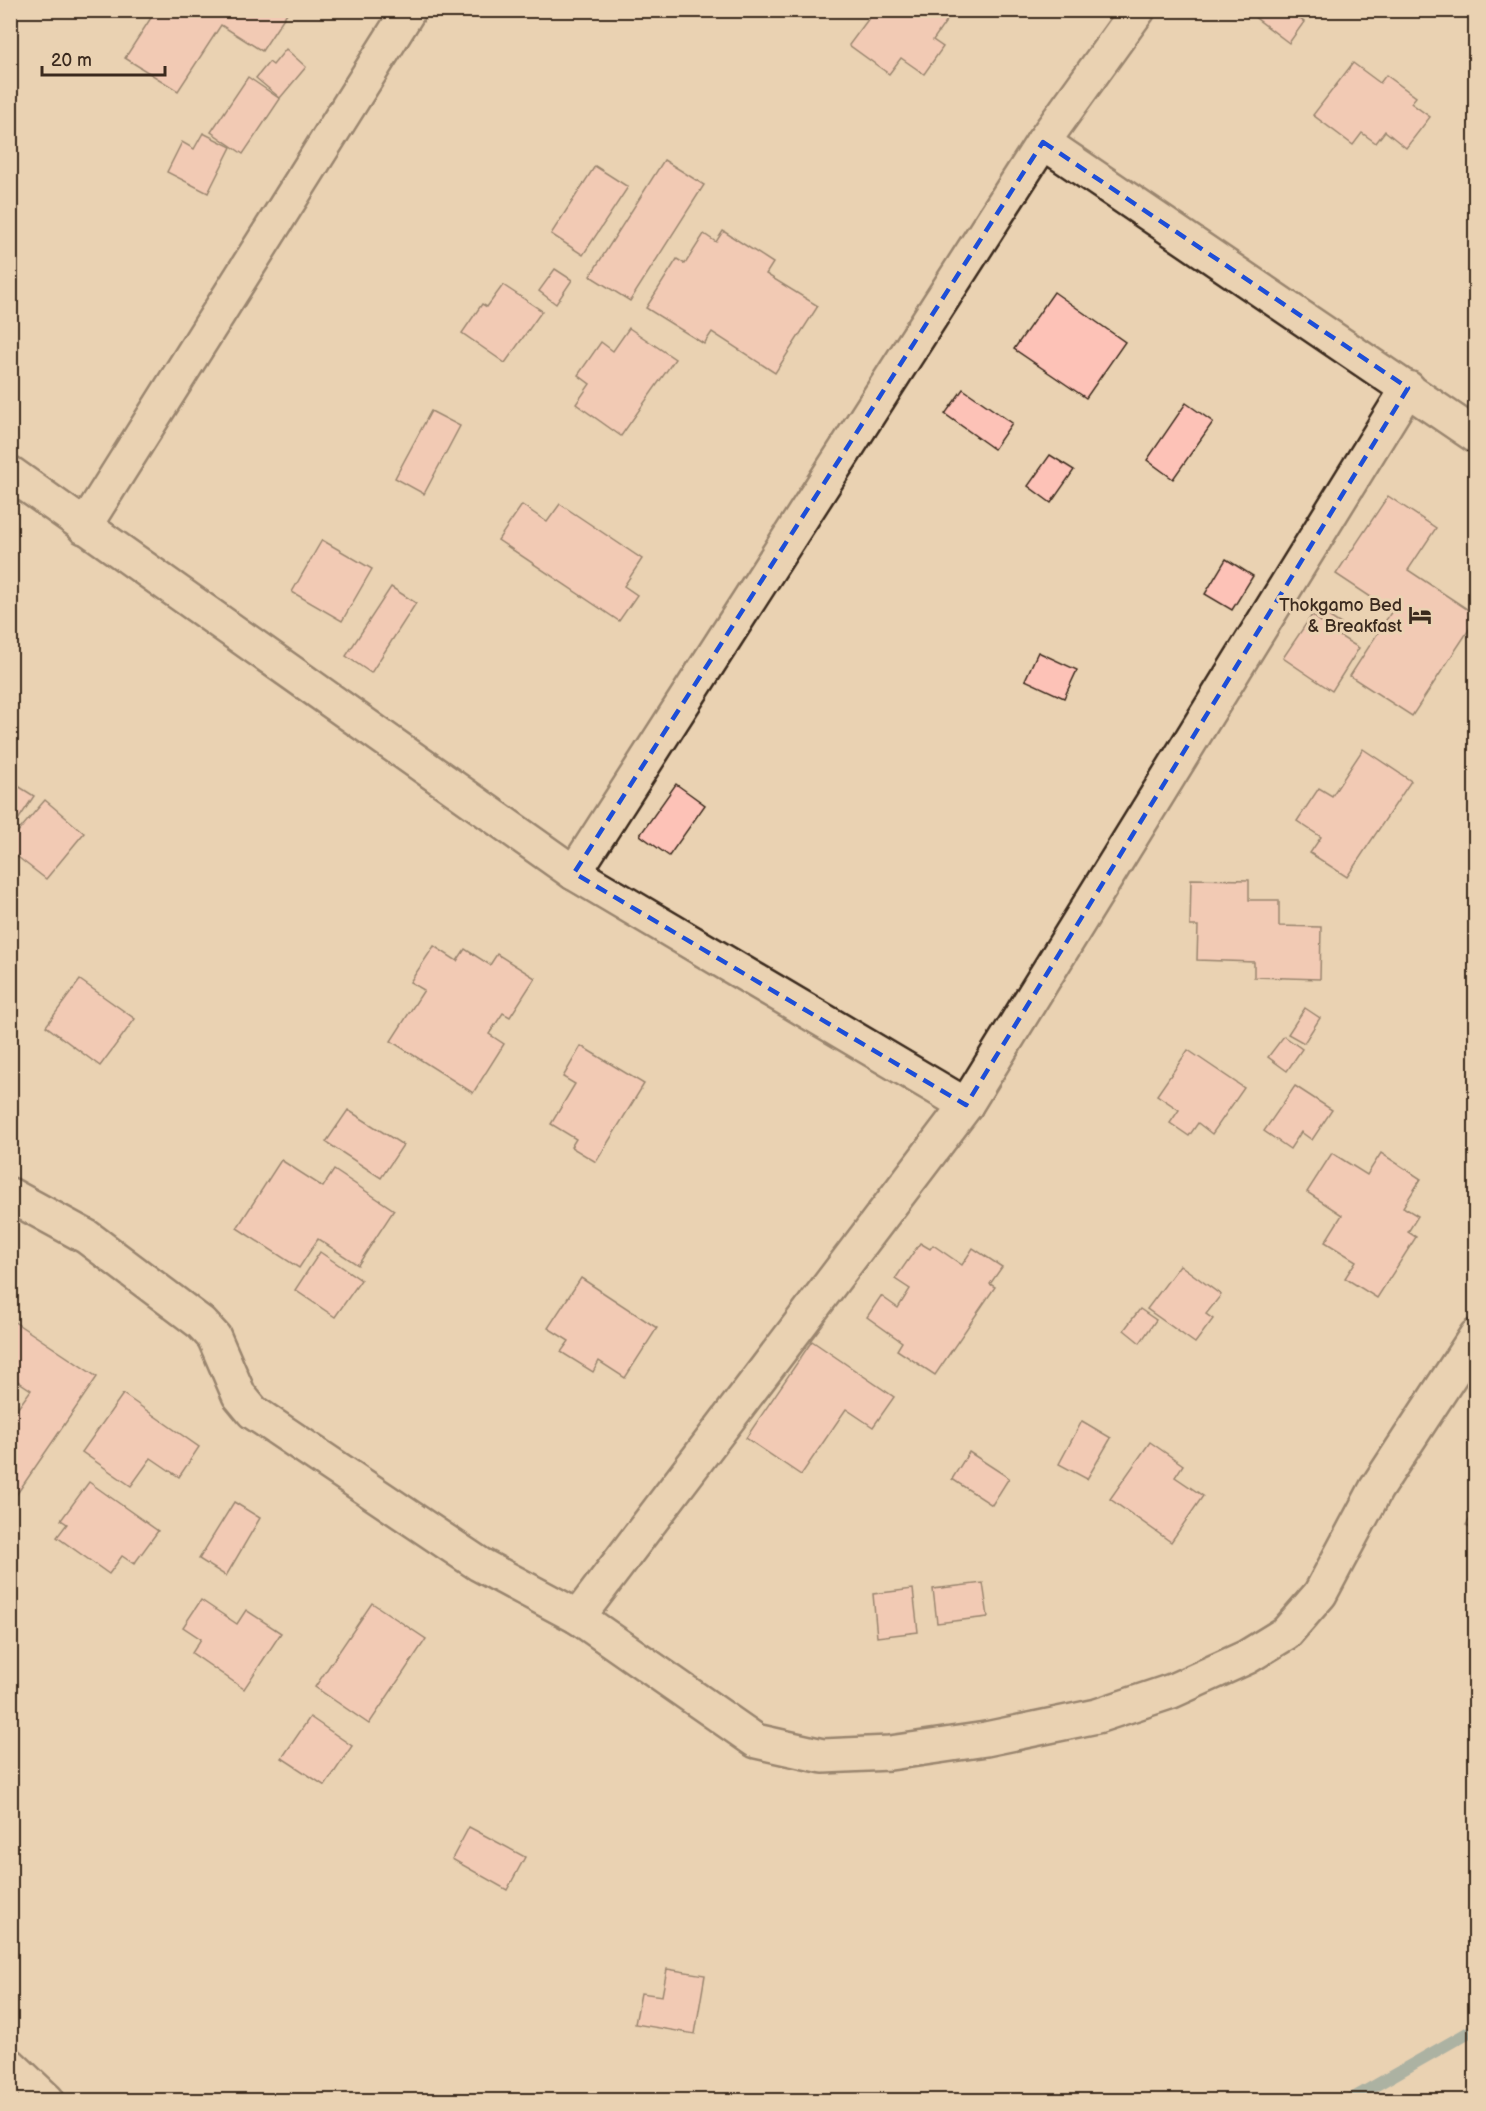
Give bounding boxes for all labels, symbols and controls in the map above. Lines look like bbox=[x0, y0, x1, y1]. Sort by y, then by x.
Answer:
scale bar bbox=[42, 39, 165, 77]
text: 20 m bbox=[51, 50, 92, 71]
place label: Thokgamo Bed & Breakfast bbox=[1279, 595, 1402, 637]
hotel icon: Thokgamo Bed & Breakfast bbox=[1407, 602, 1433, 628]

